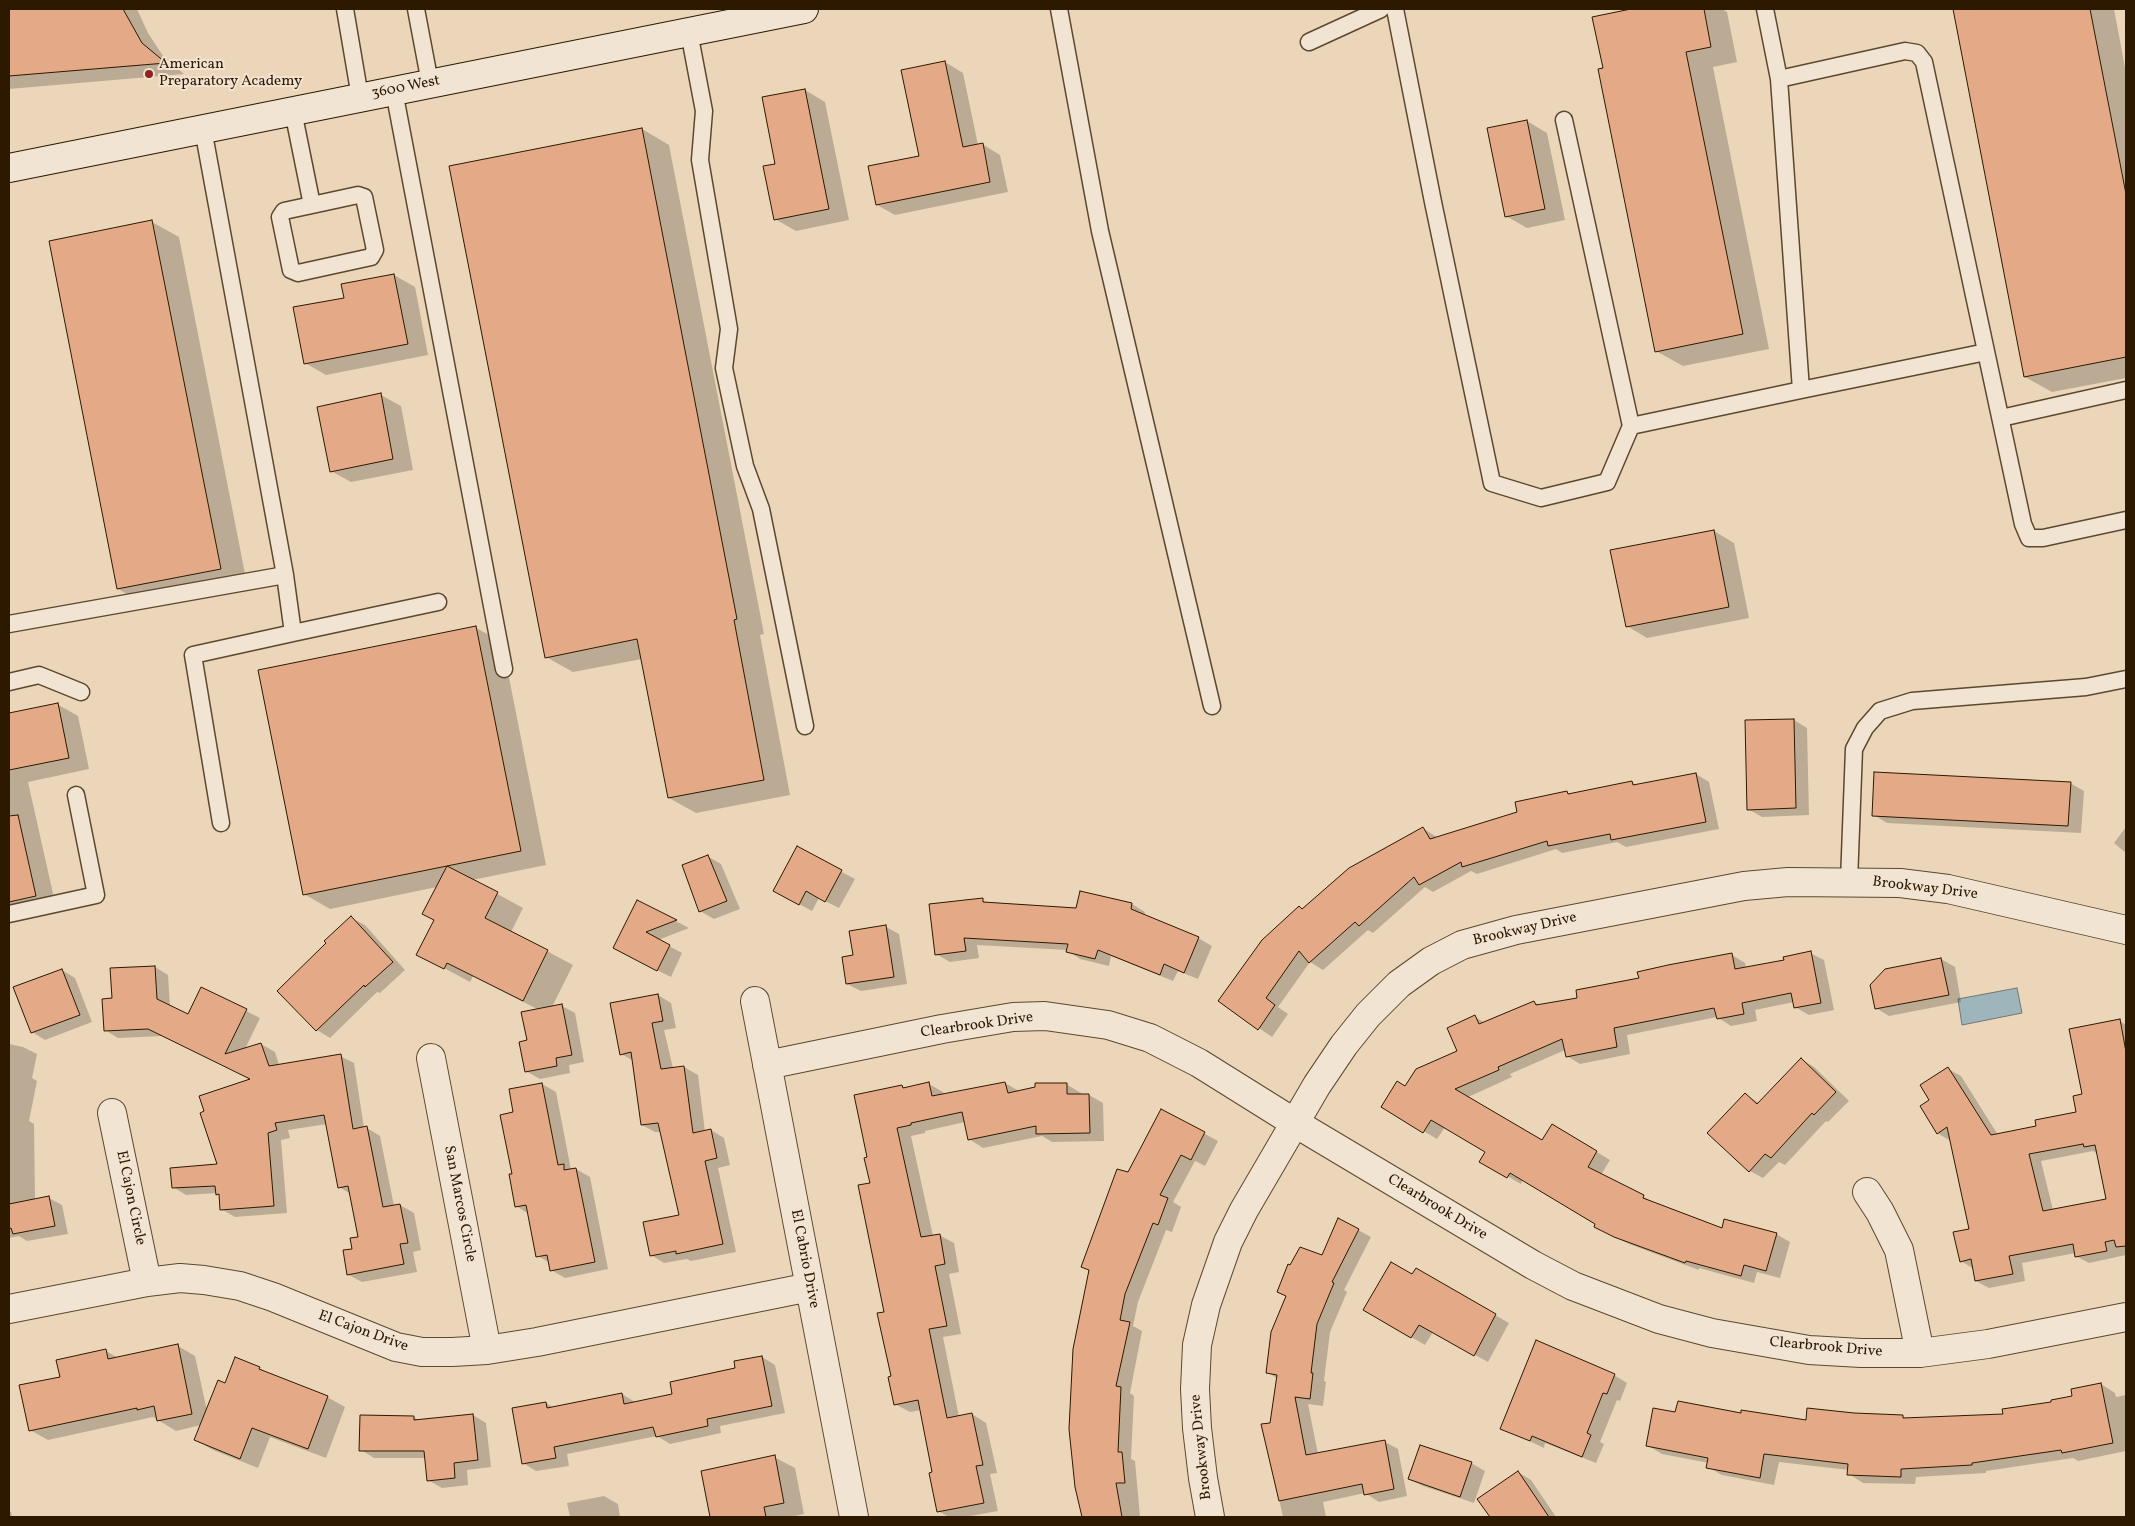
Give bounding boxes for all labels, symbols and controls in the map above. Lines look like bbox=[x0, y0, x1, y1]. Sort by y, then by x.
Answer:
place label: American Preparatory Academy bbox=[159, 56, 302, 91]
marker: American Preparatory Academy bbox=[143, 68, 155, 80]
street label: 3600 West bbox=[370, 73, 442, 103]
street label: Brookway Drive bbox=[1871, 874, 1979, 904]
street label: Brookway Drive bbox=[1471, 909, 1579, 951]
street label: Clearbrook Drive bbox=[920, 1009, 1034, 1043]
street label: San Marcos Circle bbox=[439, 1144, 479, 1264]
street label: El Cajon Circle bbox=[111, 1149, 149, 1247]
street label: Clearbrook Drive bbox=[1384, 1171, 1490, 1245]
street label: El Cabrio Drive bbox=[786, 1208, 822, 1310]
street label: El Cajon Drive bbox=[315, 1307, 411, 1357]
street label: Clearbrook Drive bbox=[1769, 1334, 1883, 1362]
street label: Brookway Drive bbox=[1188, 1393, 1216, 1501]

